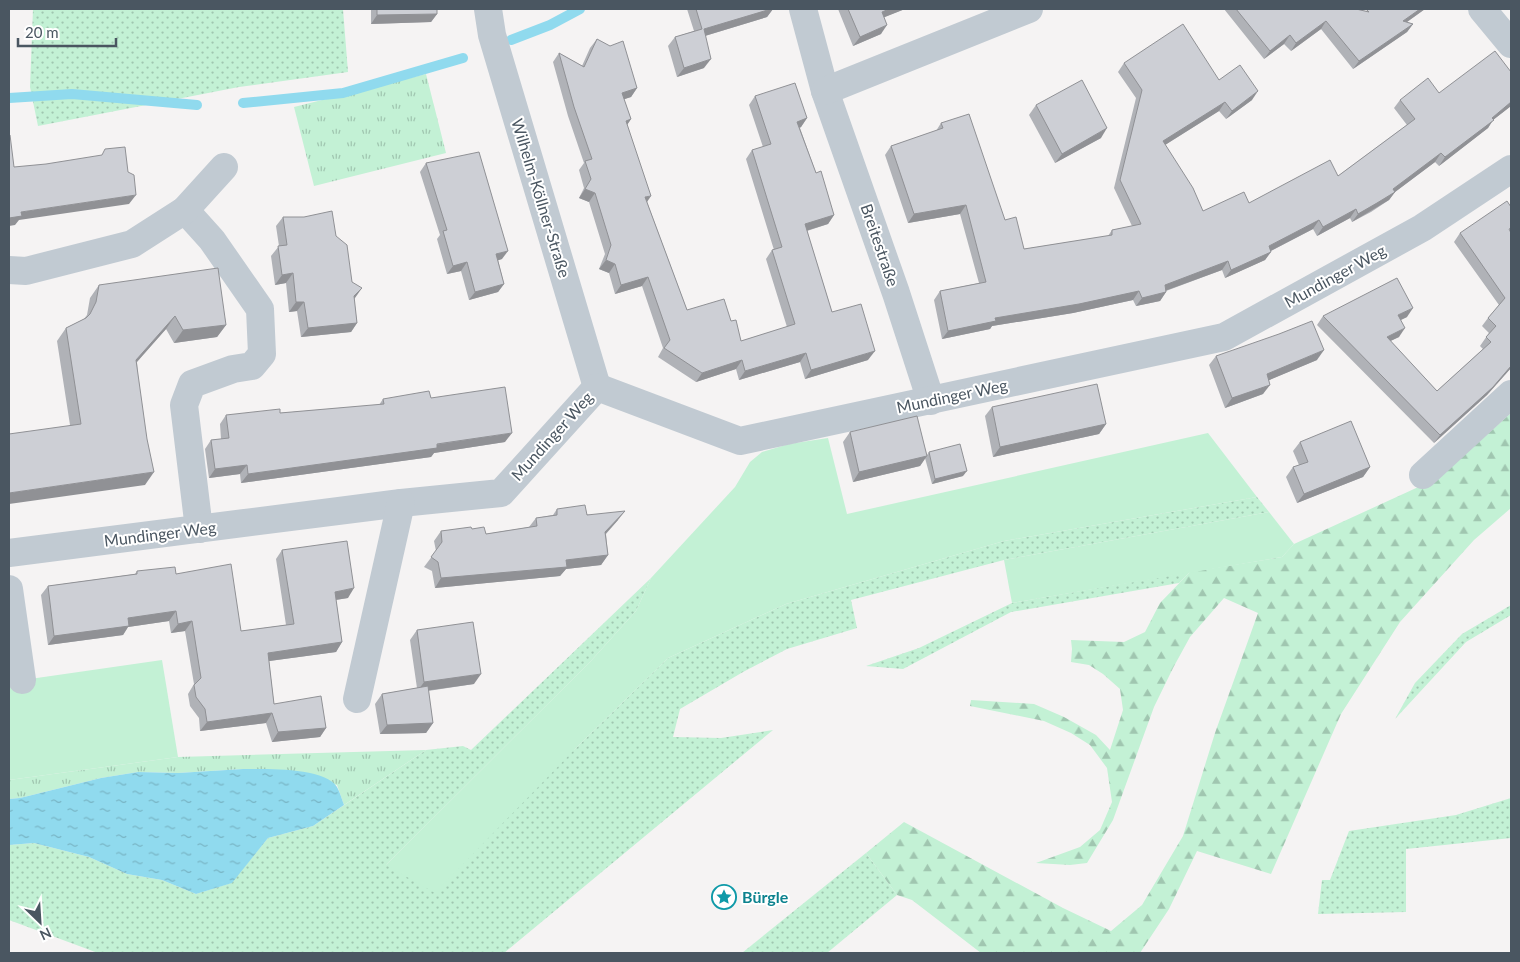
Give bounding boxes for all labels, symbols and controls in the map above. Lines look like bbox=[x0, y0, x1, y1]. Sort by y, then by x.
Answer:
scale bar bbox=[18, 15, 115, 47]
text: 20 m bbox=[25, 23, 59, 41]
street label: Wilhelm-Köllner-Straße bbox=[508, 116, 575, 280]
street label: Breitestraße bbox=[857, 201, 903, 289]
street label: Mundinger Weg bbox=[1281, 240, 1389, 311]
street label: Mundinger Weg bbox=[895, 374, 1009, 417]
street label: Mundinger Weg bbox=[507, 387, 596, 484]
street label: Mundinger Weg bbox=[103, 517, 217, 550]
place icon: Bürgle bbox=[711, 884, 737, 910]
place label: Bürgle bbox=[742, 887, 789, 906]
north arrow bbox=[15, 897, 65, 947]
text: N bbox=[37, 924, 54, 944]

